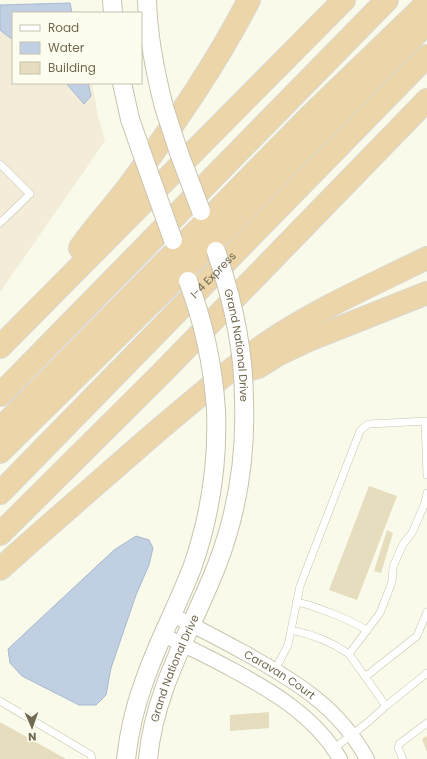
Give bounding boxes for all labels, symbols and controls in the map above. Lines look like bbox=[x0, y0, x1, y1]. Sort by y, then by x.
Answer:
legend bbox=[12, 12, 142, 84]
text: Road bbox=[48, 19, 79, 36]
text: Water bbox=[48, 39, 85, 56]
text: Building bbox=[48, 59, 96, 76]
street label: I-4 Express bbox=[187, 248, 240, 302]
street label: Grand National Drive bbox=[220, 287, 252, 402]
street label: Grand National Drive bbox=[147, 612, 203, 724]
street label: Caravan Court bbox=[241, 646, 319, 703]
north arrow bbox=[12, 707, 52, 747]
text: N bbox=[28, 729, 37, 745]

